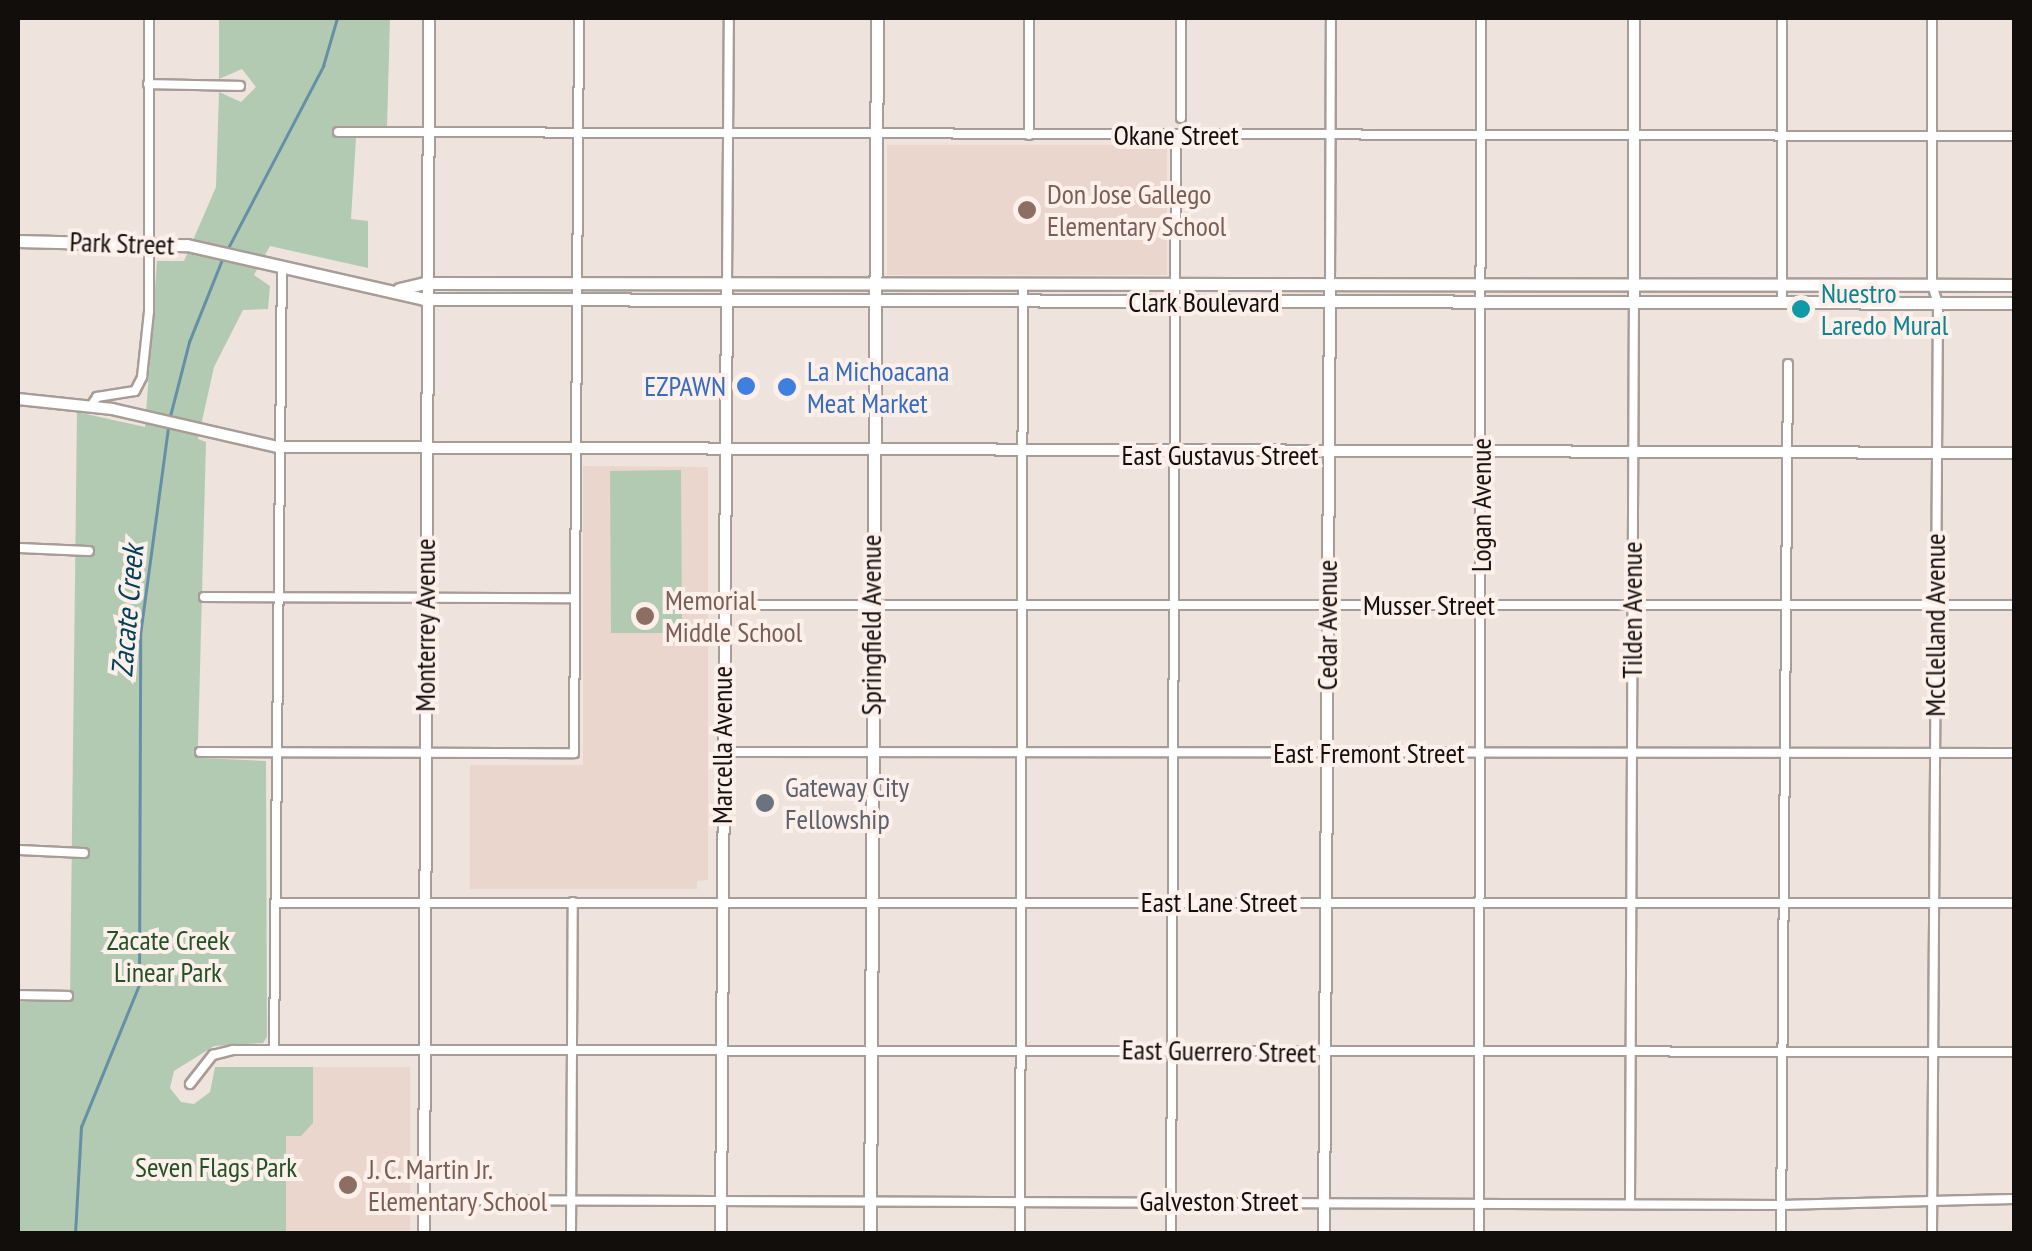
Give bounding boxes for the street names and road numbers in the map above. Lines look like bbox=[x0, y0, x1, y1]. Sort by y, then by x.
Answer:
street label: Okane Street bbox=[1113, 118, 1239, 152]
street label: Park Street bbox=[69, 224, 175, 262]
street label: Clark Boulevard bbox=[1128, 285, 1280, 319]
street label: East Gustavus Street bbox=[1122, 438, 1318, 472]
street label: Logan Avenue bbox=[1464, 438, 1498, 572]
street label: McClelland Avenue bbox=[1918, 533, 1952, 717]
street label: Springfield Avenue bbox=[854, 534, 888, 716]
street label: Monterrey Avenue bbox=[408, 538, 442, 712]
street label: Tilden Avenue bbox=[1615, 541, 1649, 679]
street label: Cedar Avenue bbox=[1310, 559, 1344, 691]
street label: Musser Street bbox=[1363, 588, 1495, 622]
street label: Marcella Avenue bbox=[705, 666, 739, 824]
street label: East Fremont Street bbox=[1273, 736, 1465, 770]
street label: East Lane Street bbox=[1141, 885, 1297, 919]
street label: East Guerrero Street bbox=[1122, 1033, 1316, 1069]
street label: Galveston Street bbox=[1139, 1184, 1299, 1218]

